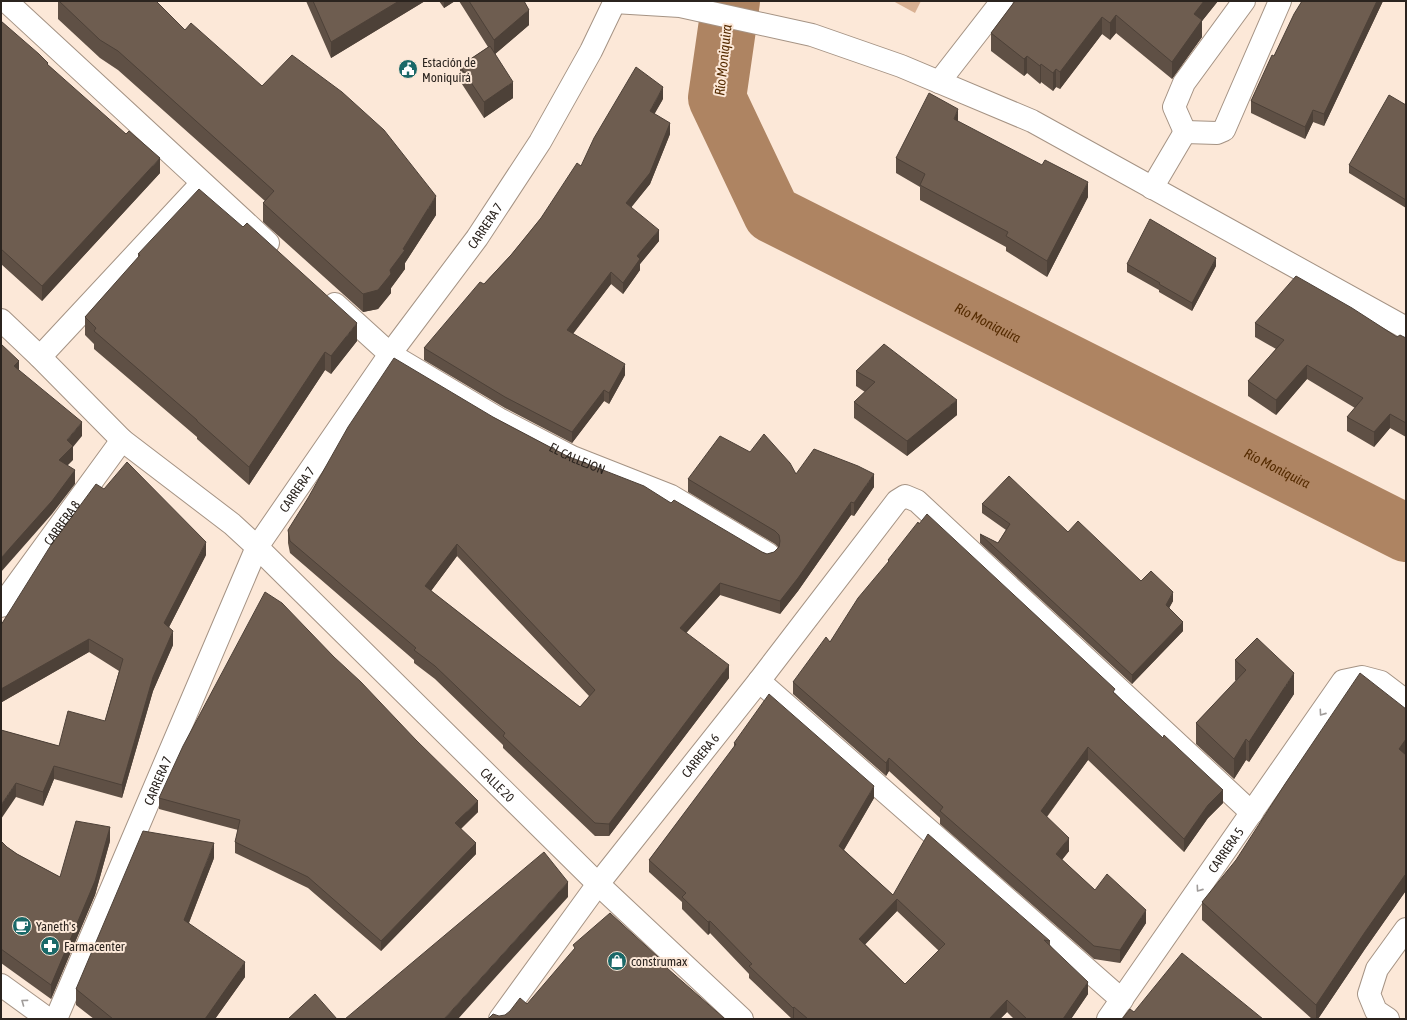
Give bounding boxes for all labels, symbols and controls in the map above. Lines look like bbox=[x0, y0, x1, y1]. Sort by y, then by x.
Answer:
water label: Río Moniquira bbox=[711, 23, 735, 96]
place label: Estación de Moniquirá bbox=[422, 55, 476, 85]
public building icon: Estación de Moniquirá bbox=[397, 58, 419, 80]
street label: CARRERA 7 bbox=[465, 200, 506, 252]
water label: Río Moniquira bbox=[952, 299, 1024, 346]
street label: EL CALLEJON bbox=[547, 440, 607, 477]
water label: Río Moniquira bbox=[1242, 445, 1313, 492]
street label: CARRERA 7 bbox=[276, 464, 318, 515]
street label: CARRERA 8 bbox=[41, 498, 83, 548]
one-way arrow bbox=[1319, 709, 1327, 716]
street label: CARRERA 6 bbox=[679, 731, 722, 781]
street label: CARRERA 7 bbox=[141, 754, 175, 808]
street label: CALLE 20 bbox=[477, 765, 517, 805]
street label: CARRERA 5 bbox=[1205, 825, 1247, 876]
one-way arrow bbox=[1197, 884, 1204, 891]
cafe icon: Yaneth's bbox=[11, 915, 33, 937]
place label: Yaneth's bbox=[36, 919, 76, 934]
pharmacy icon: Farmacenter bbox=[39, 935, 61, 957]
place label: Farmacenter bbox=[64, 939, 125, 954]
shop icon: construmax bbox=[606, 950, 628, 972]
place label: construmax bbox=[631, 954, 688, 969]
one-way arrow bbox=[22, 1000, 29, 1007]

